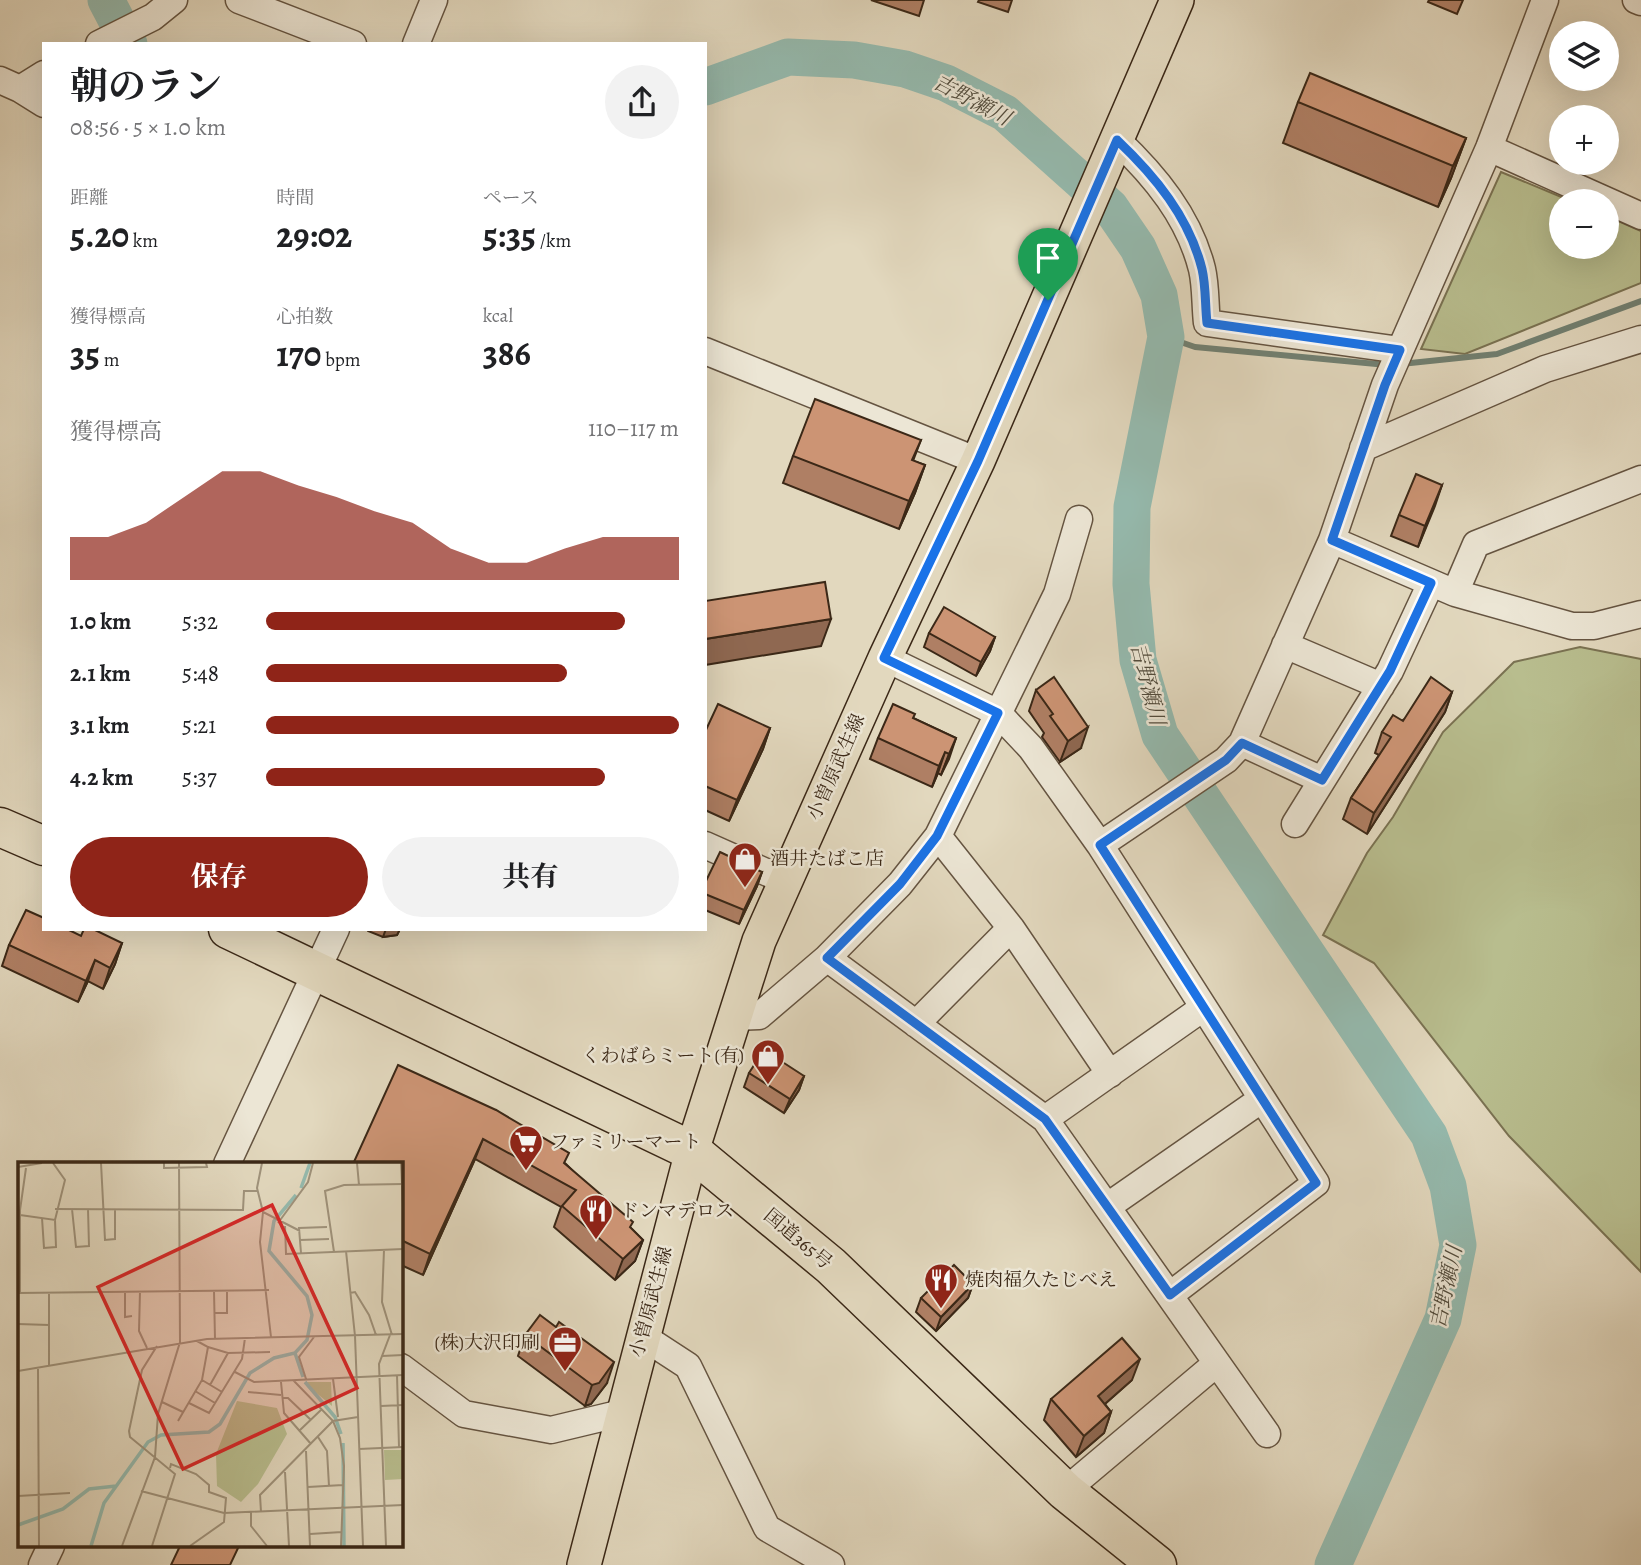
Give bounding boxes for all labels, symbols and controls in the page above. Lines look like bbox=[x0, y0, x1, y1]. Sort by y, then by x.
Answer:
map controls bbox=[1549, 21, 1619, 259]
button: layers bbox=[1549, 21, 1619, 91]
text: 朝のラン bbox=[70, 60, 222, 112]
button: share bbox=[605, 65, 679, 139]
water label: 吉野瀬川 bbox=[928, 68, 1017, 133]
button: + bbox=[1549, 105, 1619, 175]
text: 08:56 · 5 × 1.0 km bbox=[70, 112, 226, 143]
text: 距離 bbox=[70, 185, 108, 211]
text: 時間 bbox=[276, 185, 314, 211]
text: ペース bbox=[483, 185, 539, 211]
button: − bbox=[1549, 189, 1619, 259]
text: 5.20 bbox=[70, 211, 129, 259]
text: 29:02 bbox=[276, 211, 352, 259]
text: 5:35 bbox=[483, 211, 536, 259]
text: km bbox=[129, 228, 158, 254]
text: /km bbox=[536, 228, 571, 254]
pin bbox=[1018, 228, 1078, 300]
icon: arrive bbox=[1029, 239, 1067, 277]
text: kcal bbox=[483, 303, 513, 329]
text: 獲得標高 bbox=[70, 304, 146, 330]
text: 心拍数 bbox=[276, 304, 333, 330]
text: 386 bbox=[483, 329, 531, 377]
text: 35 bbox=[70, 330, 100, 378]
text: 170 bbox=[276, 330, 321, 378]
text: m bbox=[100, 347, 120, 373]
text: bpm bbox=[321, 347, 361, 373]
text: 110–117 m bbox=[588, 413, 679, 444]
text: 獲得標高 bbox=[70, 416, 162, 447]
text: 1.0 km bbox=[70, 606, 131, 637]
text: 5:32 bbox=[182, 606, 218, 637]
water label: 吉野瀬川 bbox=[1124, 640, 1172, 730]
text: 2.1 km bbox=[70, 658, 131, 689]
text: 5:48 bbox=[182, 658, 219, 689]
text: 3.1 km bbox=[70, 710, 130, 741]
text: 5:21 bbox=[182, 710, 216, 741]
street label: 小曽原武生線 bbox=[801, 710, 871, 824]
text: 4.2 km bbox=[70, 762, 133, 793]
text: 5:37 bbox=[182, 762, 217, 793]
button: 保存 bbox=[70, 837, 368, 917]
button: 共有 bbox=[382, 837, 679, 917]
shop icon: 酒井たばこ店 bbox=[726, 840, 764, 889]
place label: 酒井たばこ店 bbox=[770, 846, 884, 872]
shop icon: くわばらミート(有) bbox=[749, 1037, 787, 1086]
place label: くわばらミート(有) bbox=[582, 1043, 744, 1069]
supermarket icon: ファミリーマート bbox=[507, 1123, 545, 1172]
place label: ファミリーマート bbox=[550, 1129, 702, 1155]
inset map bbox=[18, 1162, 402, 1548]
restaurant icon: ドンマデロス bbox=[577, 1192, 615, 1241]
place label: ドンマデロス bbox=[620, 1198, 734, 1224]
street label: 国道365号 bbox=[758, 1203, 838, 1275]
water label: 吉野瀬川 bbox=[1424, 1241, 1469, 1331]
street label: 小曽原武生線 bbox=[624, 1244, 678, 1360]
restaurant icon: 焼肉福久たじべえ bbox=[922, 1261, 960, 1310]
place label: 焼肉福久たじべえ bbox=[965, 1267, 1117, 1293]
office icon: (株)大沢印刷 bbox=[546, 1324, 584, 1373]
place label: (株)大沢印刷 bbox=[435, 1330, 540, 1356]

